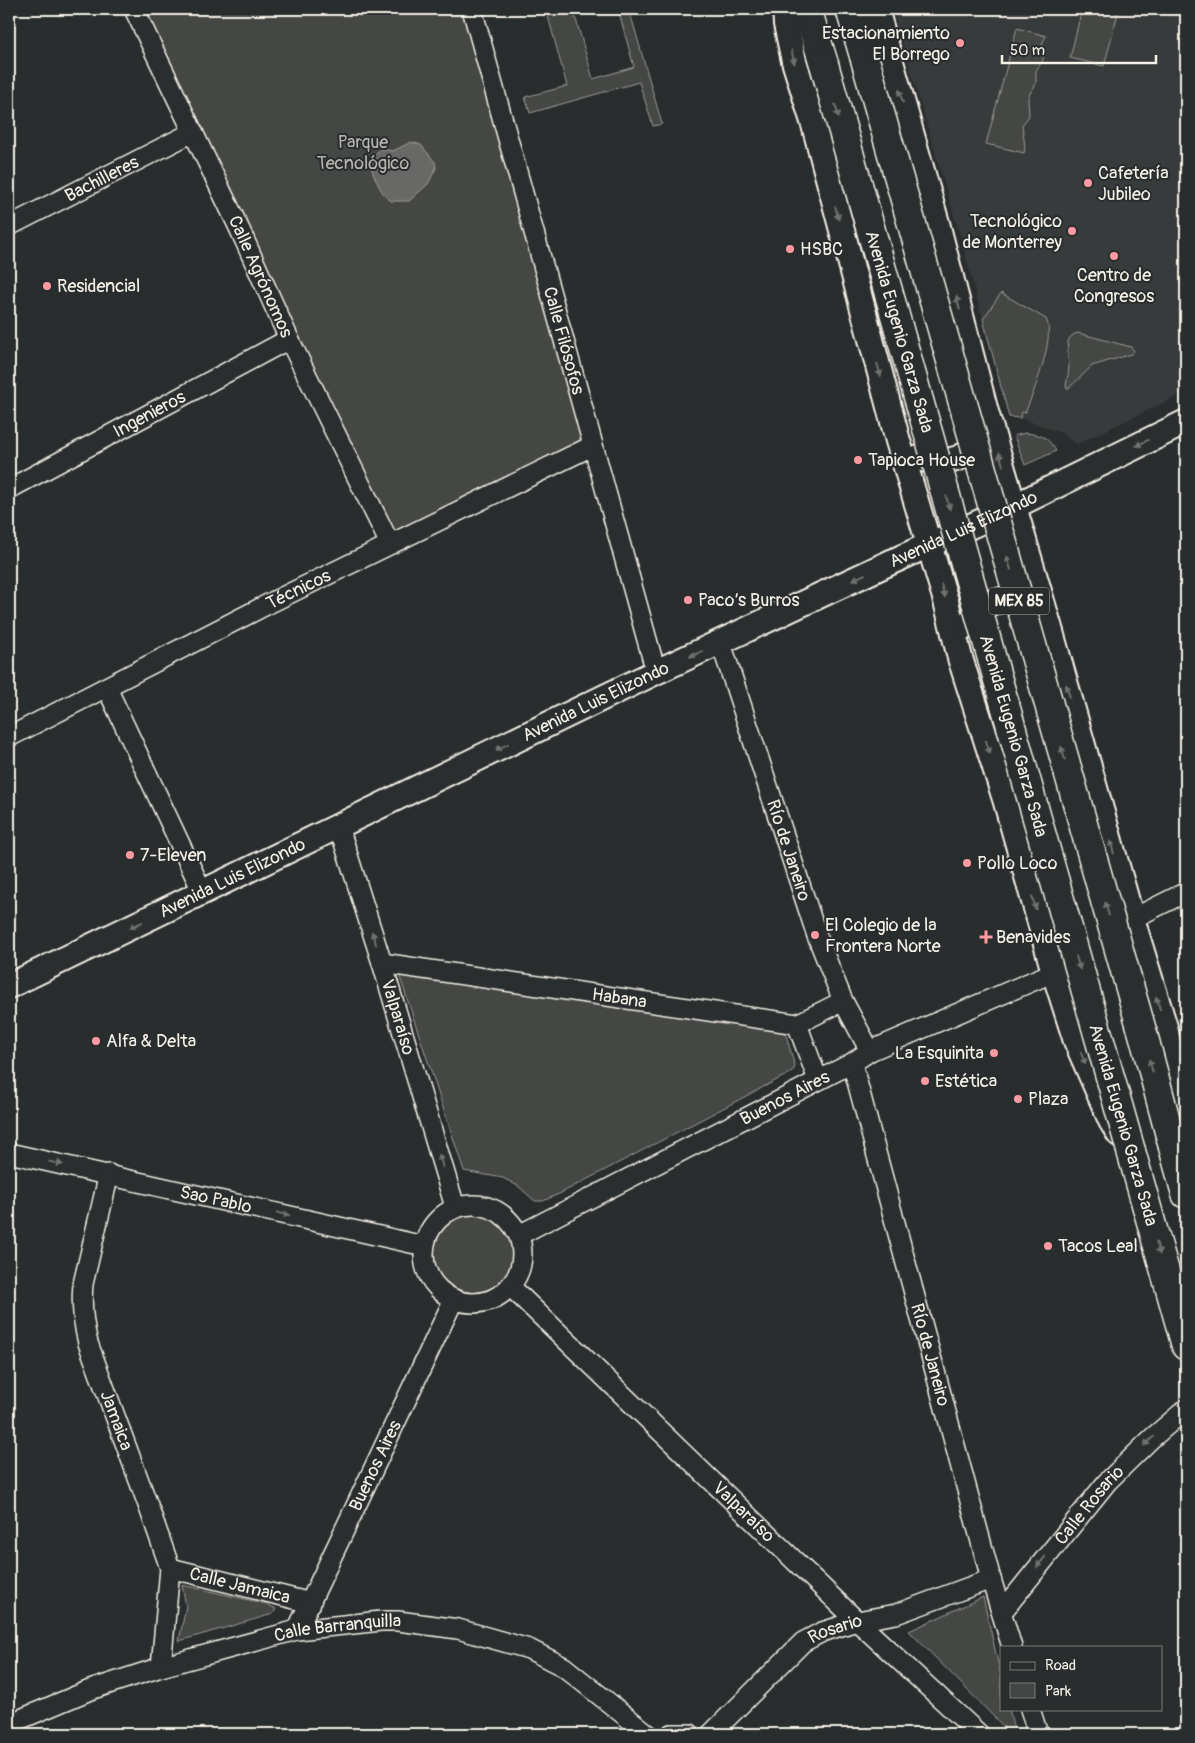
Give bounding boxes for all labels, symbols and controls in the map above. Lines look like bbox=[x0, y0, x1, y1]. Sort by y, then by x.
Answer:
place label: Estacionamiento El Borrego bbox=[822, 22, 950, 66]
scale bar bbox=[1002, 32, 1156, 64]
marker: Estacionamiento El Borrego bbox=[954, 37, 966, 49]
text: 50 m bbox=[1010, 41, 1045, 60]
one-way arrow bbox=[789, 49, 797, 64]
one-way arrow bbox=[897, 88, 905, 103]
one-way arrow bbox=[834, 103, 842, 118]
park label: Parque Tecnológico bbox=[317, 131, 410, 175]
street label: Bachilleres bbox=[61, 150, 142, 207]
place label: Cafetería Jubileo bbox=[1098, 162, 1169, 206]
marker: Cafetería Jubileo bbox=[1082, 177, 1094, 189]
one-way arrow bbox=[833, 206, 841, 221]
place label: Tecnológico de Monterrey bbox=[963, 210, 1062, 254]
street label: Calle Agrónomos bbox=[223, 212, 298, 341]
marker: Tecnológico de Monterrey bbox=[1066, 225, 1078, 237]
street label: Avenida Eugenio Garza Sada bbox=[860, 228, 939, 435]
place label: HSBC bbox=[800, 238, 843, 261]
marker: HSBC bbox=[784, 243, 796, 255]
marker: Centro de Congresos bbox=[1108, 250, 1120, 262]
place label: Centro de Congresos bbox=[1074, 264, 1154, 308]
place label: Residencial bbox=[57, 275, 140, 298]
marker: Residencial bbox=[41, 280, 53, 292]
street label: Calle Filósofos bbox=[538, 284, 590, 397]
one-way arrow bbox=[953, 295, 961, 310]
one-way arrow bbox=[876, 363, 884, 378]
street label: Ingenieros bbox=[109, 385, 189, 443]
one-way arrow bbox=[1135, 439, 1150, 447]
place label: Tapioca House bbox=[868, 449, 975, 472]
one-way arrow bbox=[996, 452, 1004, 467]
marker: Tapioca House bbox=[852, 454, 864, 466]
street label: Avenida Luis Elizondo bbox=[886, 485, 1041, 573]
one-way arrow bbox=[944, 495, 952, 511]
one-way arrow bbox=[1004, 555, 1012, 570]
street label: Técnicos bbox=[262, 564, 334, 615]
one-way arrow bbox=[852, 573, 866, 581]
one-way arrow bbox=[939, 584, 947, 599]
road number: MEX 85 bbox=[989, 588, 1049, 614]
place label: Paco’s Burros bbox=[698, 589, 800, 612]
marker: Paco’s Burros bbox=[682, 594, 694, 606]
street label: Avenida Eugenio Garza Sada bbox=[974, 632, 1053, 840]
one-way arrow bbox=[689, 650, 703, 658]
street label: Avenida Luis Elizondo bbox=[518, 656, 673, 747]
one-way arrow bbox=[1064, 683, 1072, 698]
one-way arrow bbox=[985, 740, 993, 755]
one-way arrow bbox=[495, 743, 510, 751]
one-way arrow bbox=[1058, 745, 1066, 760]
street label: Río de Janeiro bbox=[762, 797, 816, 904]
street label: Avenida Luis Elizondo bbox=[155, 832, 310, 923]
one-way arrow bbox=[1108, 839, 1116, 855]
place label: 7-Eleven bbox=[140, 844, 207, 867]
marker: 7-Eleven bbox=[124, 849, 136, 861]
place label: Pollo Loco bbox=[977, 852, 1058, 875]
marker: Pollo Loco bbox=[961, 857, 973, 869]
one-way arrow bbox=[1031, 896, 1039, 911]
one-way arrow bbox=[1103, 902, 1111, 917]
place label: El Colegio de la Frontera Norte bbox=[825, 914, 941, 958]
one-way arrow bbox=[129, 921, 143, 929]
place label: Benavides bbox=[996, 926, 1070, 949]
marker: El Colegio de la Frontera Norte bbox=[809, 929, 821, 941]
one-way arrow bbox=[370, 930, 378, 945]
marker: Benavides bbox=[980, 931, 992, 943]
one-way arrow bbox=[1074, 955, 1082, 970]
street label: Valparaíso bbox=[376, 976, 420, 1058]
street label: Habana bbox=[591, 983, 648, 1013]
one-way arrow bbox=[1153, 995, 1161, 1010]
street label: Avenida Eugenio Garza Sada bbox=[1083, 1021, 1163, 1229]
place label: Alfa & Delta bbox=[106, 1030, 196, 1053]
marker: Alfa & Delta bbox=[90, 1035, 102, 1047]
place label: La Esquinita bbox=[895, 1042, 984, 1065]
marker: La Esquinita bbox=[988, 1047, 1000, 1059]
one-way arrow bbox=[1079, 1051, 1087, 1066]
one-way arrow bbox=[1147, 1058, 1155, 1073]
street label: Buenos Aires bbox=[736, 1065, 833, 1130]
place label: Estética bbox=[935, 1070, 997, 1093]
marker: Estética bbox=[919, 1075, 931, 1087]
place label: Plaza bbox=[1028, 1088, 1068, 1111]
marker: Plaza bbox=[1012, 1093, 1024, 1105]
one-way arrow bbox=[436, 1153, 444, 1168]
one-way arrow bbox=[49, 1159, 64, 1167]
street label: Sao Pablo bbox=[178, 1180, 254, 1219]
one-way arrow bbox=[276, 1210, 291, 1218]
place label: Tacos Leal bbox=[1058, 1235, 1138, 1258]
marker: Tacos Leal bbox=[1042, 1240, 1054, 1252]
one-way arrow bbox=[1155, 1241, 1163, 1256]
street label: Río de Janeiro bbox=[906, 1301, 955, 1409]
street label: Jamaica bbox=[95, 1387, 138, 1453]
street label: Buenos Aires bbox=[344, 1416, 406, 1515]
one-way arrow bbox=[1144, 1435, 1156, 1447]
street label: Calle Rosario bbox=[1049, 1460, 1129, 1549]
street label: Valparaíso bbox=[708, 1476, 780, 1547]
one-way arrow bbox=[1036, 1555, 1047, 1568]
street label: Calle Jamaica bbox=[187, 1562, 293, 1609]
street label: Rosario bbox=[804, 1609, 865, 1649]
street label: Calle Barranquilla bbox=[271, 1610, 401, 1647]
legend bbox=[1000, 1646, 1162, 1710]
text: Road bbox=[1045, 1656, 1076, 1675]
text: Park bbox=[1045, 1682, 1072, 1701]

